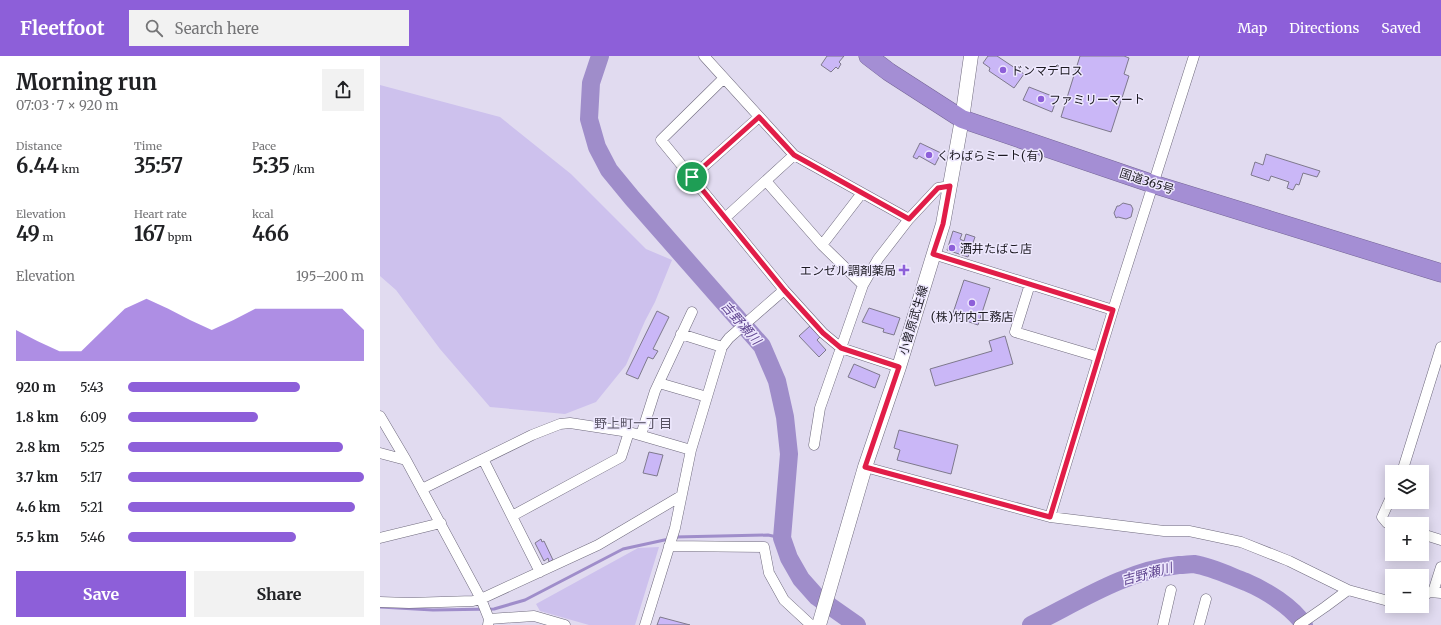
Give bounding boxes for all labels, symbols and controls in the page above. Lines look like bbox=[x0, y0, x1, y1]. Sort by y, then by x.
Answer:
search box bbox=[129, 10, 409, 46]
text: Fleetfoot bbox=[20, 16, 105, 40]
icon: search bbox=[143, 17, 165, 39]
text: Search here bbox=[175, 19, 259, 38]
text: Map bbox=[1237, 19, 1267, 37]
text: Directions bbox=[1289, 19, 1359, 37]
text: Saved bbox=[1381, 19, 1421, 37]
place label: ドンマデロス bbox=[1011, 63, 1083, 78]
marker: ドンマデロス bbox=[998, 65, 1008, 75]
text: Morning run bbox=[16, 68, 157, 96]
button: share bbox=[322, 69, 364, 111]
place label: ファミリーマート bbox=[1049, 92, 1145, 107]
marker: ファミリーマート bbox=[1036, 94, 1046, 104]
text: 07:03 · 7 × 920 m bbox=[16, 97, 118, 114]
text: Distance bbox=[16, 139, 62, 153]
text: Time bbox=[134, 139, 162, 153]
text: Pace bbox=[252, 139, 276, 153]
place label: くわばらミート(有) bbox=[937, 148, 1043, 163]
marker: くわばらミート(有) bbox=[924, 150, 934, 160]
text: 6.44 bbox=[16, 153, 59, 178]
text: 35:57 bbox=[134, 153, 183, 178]
text: 5:35 bbox=[252, 153, 290, 178]
pin bbox=[675, 160, 709, 194]
text: km bbox=[59, 162, 79, 176]
text: /km bbox=[290, 162, 315, 176]
street label: 国道365号 bbox=[1118, 165, 1176, 197]
icon: arrive bbox=[681, 166, 703, 188]
text: Elevation bbox=[16, 207, 66, 221]
text: Heart rate bbox=[134, 207, 187, 221]
text: kcal bbox=[252, 207, 274, 221]
text: 49 bbox=[16, 221, 40, 246]
text: 167 bbox=[134, 221, 165, 246]
text: 466 bbox=[252, 221, 289, 246]
text: m bbox=[40, 230, 53, 244]
text: bpm bbox=[165, 230, 192, 244]
place label: 酒井たばこ店 bbox=[960, 241, 1032, 256]
marker: 酒井たばこ店 bbox=[947, 243, 957, 253]
place label: エンゼル調剤薬局 bbox=[800, 263, 896, 278]
marker: エンゼル調剤薬局 bbox=[899, 265, 909, 275]
text: Elevation bbox=[16, 268, 75, 285]
text: 195–200 m bbox=[296, 268, 364, 285]
street label: 小曽原武生線 bbox=[895, 283, 931, 357]
water label: 吉野瀬川 bbox=[718, 298, 766, 350]
marker: (株)竹内工務店 bbox=[967, 298, 977, 308]
place label: (株)竹内工務店 bbox=[931, 309, 1013, 324]
text: 920 m bbox=[16, 379, 56, 396]
text: 5:43 bbox=[80, 379, 104, 396]
text: 1.8 km bbox=[16, 409, 59, 426]
text: 6:09 bbox=[80, 409, 107, 426]
district label: 野上町一丁目 bbox=[594, 415, 672, 432]
text: 2.8 km bbox=[16, 439, 60, 456]
text: 5:25 bbox=[80, 439, 105, 456]
map controls bbox=[1385, 465, 1429, 613]
button: layers bbox=[1385, 465, 1429, 509]
text: 3.7 km bbox=[16, 469, 58, 486]
text: 5:17 bbox=[80, 469, 102, 486]
text: 4.6 km bbox=[16, 499, 60, 516]
text: 5:21 bbox=[80, 499, 103, 516]
button: + bbox=[1385, 517, 1429, 561]
text: 5.5 km bbox=[16, 529, 59, 546]
text: 5:46 bbox=[80, 529, 105, 546]
water label: 吉野瀬川 bbox=[1120, 559, 1176, 589]
button: − bbox=[1385, 569, 1429, 613]
button: Save bbox=[16, 571, 186, 617]
button: Share bbox=[194, 571, 364, 617]

